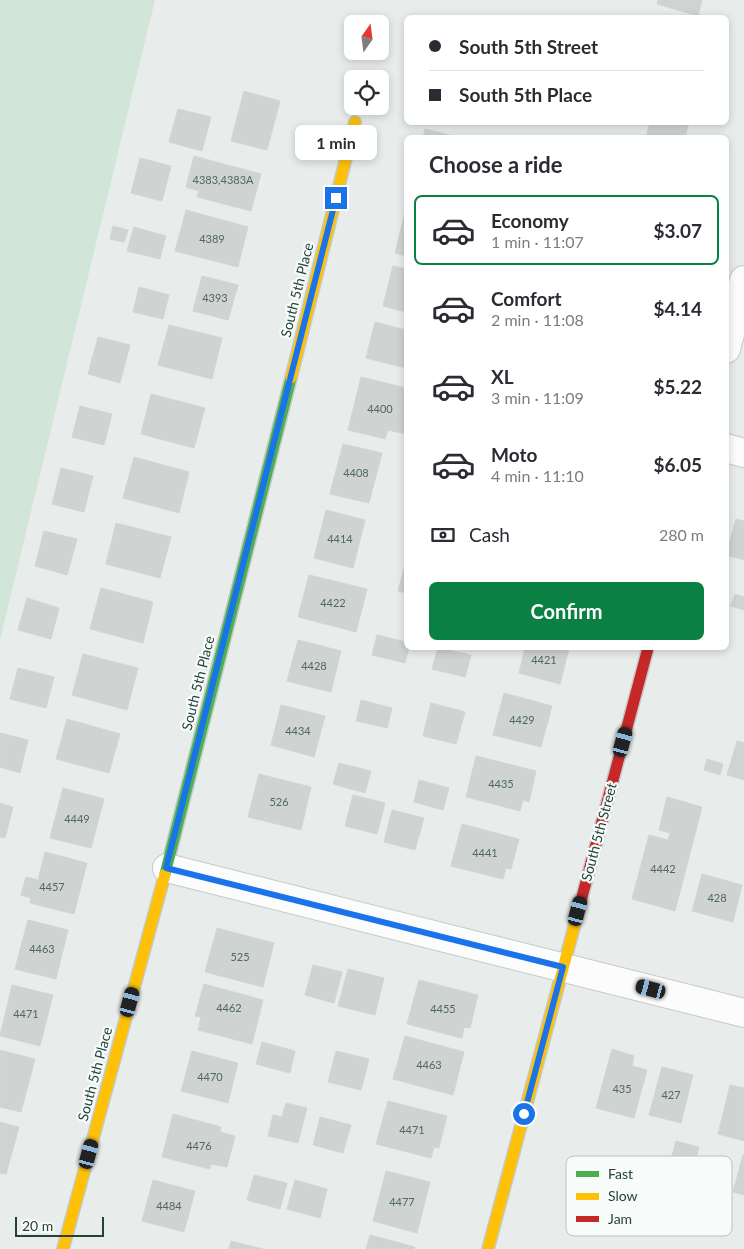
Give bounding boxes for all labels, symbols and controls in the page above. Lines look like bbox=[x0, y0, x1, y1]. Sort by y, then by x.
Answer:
north arrow bbox=[344, 15, 389, 60]
map controls bbox=[344, 15, 389, 115]
text: South 5th Street bbox=[459, 35, 598, 58]
button: locate bbox=[344, 70, 389, 115]
text: South 5th Place bbox=[459, 83, 592, 106]
callout: 1 min bbox=[295, 126, 377, 160]
text: 1 min bbox=[316, 133, 356, 152]
text: Choose a ride bbox=[429, 151, 563, 178]
house number: 4383,4383A bbox=[193, 173, 254, 186]
route end bbox=[325, 187, 347, 209]
icon: car bbox=[431, 208, 476, 253]
text: Economy bbox=[491, 209, 569, 232]
text: $3.07 bbox=[653, 219, 702, 242]
house number: 4389 bbox=[199, 232, 225, 245]
text: 1 min · 11:07 bbox=[491, 232, 584, 251]
street label: South 5th Place bbox=[277, 241, 316, 339]
icon: car bbox=[431, 286, 476, 331]
text: Comfort bbox=[491, 287, 562, 310]
house number: 4393 bbox=[202, 291, 228, 304]
text: $4.14 bbox=[653, 297, 702, 320]
text: 2 min · 11:08 bbox=[491, 310, 584, 329]
icon: car bbox=[431, 364, 476, 409]
text: XL bbox=[491, 365, 514, 388]
text: $5.22 bbox=[653, 375, 702, 398]
text: 3 min · 11:09 bbox=[491, 388, 584, 407]
house number: 4400 bbox=[367, 402, 393, 415]
icon: car bbox=[431, 442, 476, 487]
text: Moto bbox=[491, 443, 537, 466]
text: $6.05 bbox=[653, 453, 702, 476]
house number: 4408 bbox=[343, 466, 369, 479]
text: 4 min · 11:10 bbox=[491, 466, 584, 485]
icon: cash bbox=[429, 521, 457, 549]
text: Cash bbox=[469, 523, 510, 546]
text: 280 m bbox=[659, 525, 704, 544]
house number: 4414 bbox=[327, 532, 353, 545]
button: Confirm bbox=[429, 582, 704, 640]
house number: 4422 bbox=[320, 596, 346, 609]
street label: South 5th Place bbox=[178, 634, 217, 732]
house number: 4421 bbox=[531, 653, 557, 666]
house number: 4428 bbox=[301, 659, 327, 672]
house number: 4429 bbox=[509, 713, 535, 726]
house number: 4434 bbox=[285, 724, 311, 737]
car bbox=[611, 726, 634, 758]
house number: 4435 bbox=[488, 777, 514, 790]
street label: South 5th Street bbox=[577, 781, 620, 883]
house number: 526 bbox=[269, 795, 289, 808]
house number: 4449 bbox=[64, 812, 90, 825]
house number: 4441 bbox=[472, 846, 498, 859]
house number: 4442 bbox=[650, 862, 676, 875]
house number: 4457 bbox=[39, 880, 65, 893]
house number: 428 bbox=[707, 891, 727, 904]
car bbox=[566, 895, 589, 927]
house number: 4463 bbox=[29, 942, 55, 955]
house number: 525 bbox=[230, 950, 250, 963]
car bbox=[634, 978, 667, 1000]
car bbox=[118, 986, 141, 1018]
house number: 4462 bbox=[216, 1001, 242, 1014]
house number: 4455 bbox=[430, 1002, 456, 1015]
house number: 4471 bbox=[13, 1007, 39, 1020]
street label: South 5th Place bbox=[74, 1025, 115, 1123]
house number: 4463 bbox=[416, 1058, 442, 1071]
house number: 4470 bbox=[197, 1070, 223, 1083]
house number: 435 bbox=[612, 1082, 632, 1095]
house number: 427 bbox=[661, 1088, 681, 1101]
route start bbox=[513, 1103, 535, 1125]
house number: 4471 bbox=[399, 1123, 425, 1136]
car bbox=[77, 1138, 100, 1170]
house number: 4476 bbox=[186, 1139, 212, 1152]
legend bbox=[566, 1156, 732, 1236]
text: Fast bbox=[608, 1165, 633, 1182]
text: Slow bbox=[608, 1187, 638, 1204]
house number: 4477 bbox=[389, 1195, 415, 1208]
house number: 4484 bbox=[156, 1199, 182, 1212]
text: Jam bbox=[608, 1210, 632, 1227]
scale bar bbox=[15, 1214, 104, 1237]
text: 20 m bbox=[22, 1217, 53, 1234]

